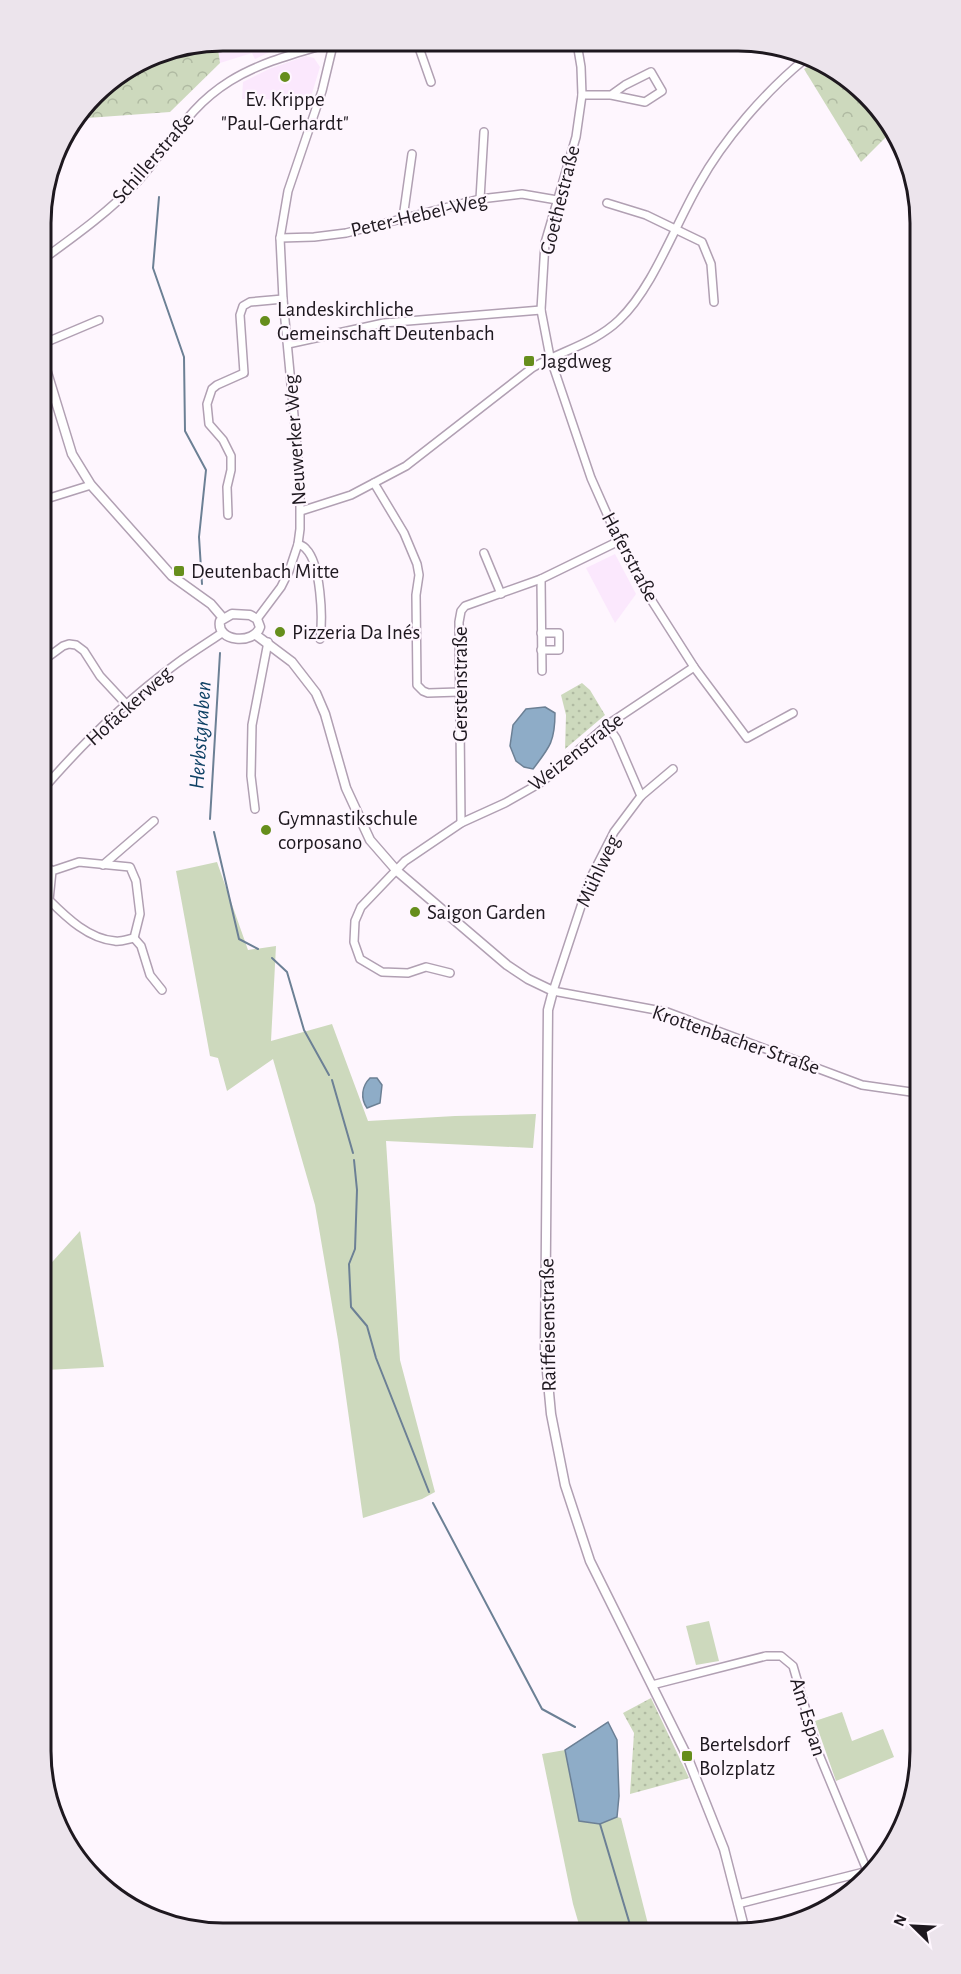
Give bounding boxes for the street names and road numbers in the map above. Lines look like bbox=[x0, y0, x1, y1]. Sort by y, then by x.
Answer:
street label: Schillerstraße bbox=[108, 109, 198, 207]
street label: Goethestraße bbox=[536, 143, 584, 257]
street label: Peter-Hebel-Weg bbox=[349, 189, 490, 241]
street label: Neuwerker Weg bbox=[280, 373, 310, 506]
street label: Haferstraße bbox=[598, 509, 662, 605]
street label: Gerstenstraße bbox=[450, 626, 471, 742]
street label: Hofäckerweg bbox=[82, 662, 176, 750]
street label: Weizenstraße bbox=[525, 709, 627, 795]
street label: Mühlweg bbox=[572, 831, 624, 910]
street label: Krottenbacher Straße bbox=[650, 1001, 822, 1079]
street label: Raiffeisenstraße bbox=[536, 1258, 560, 1392]
street label: Am Espan bbox=[786, 1675, 830, 1759]

